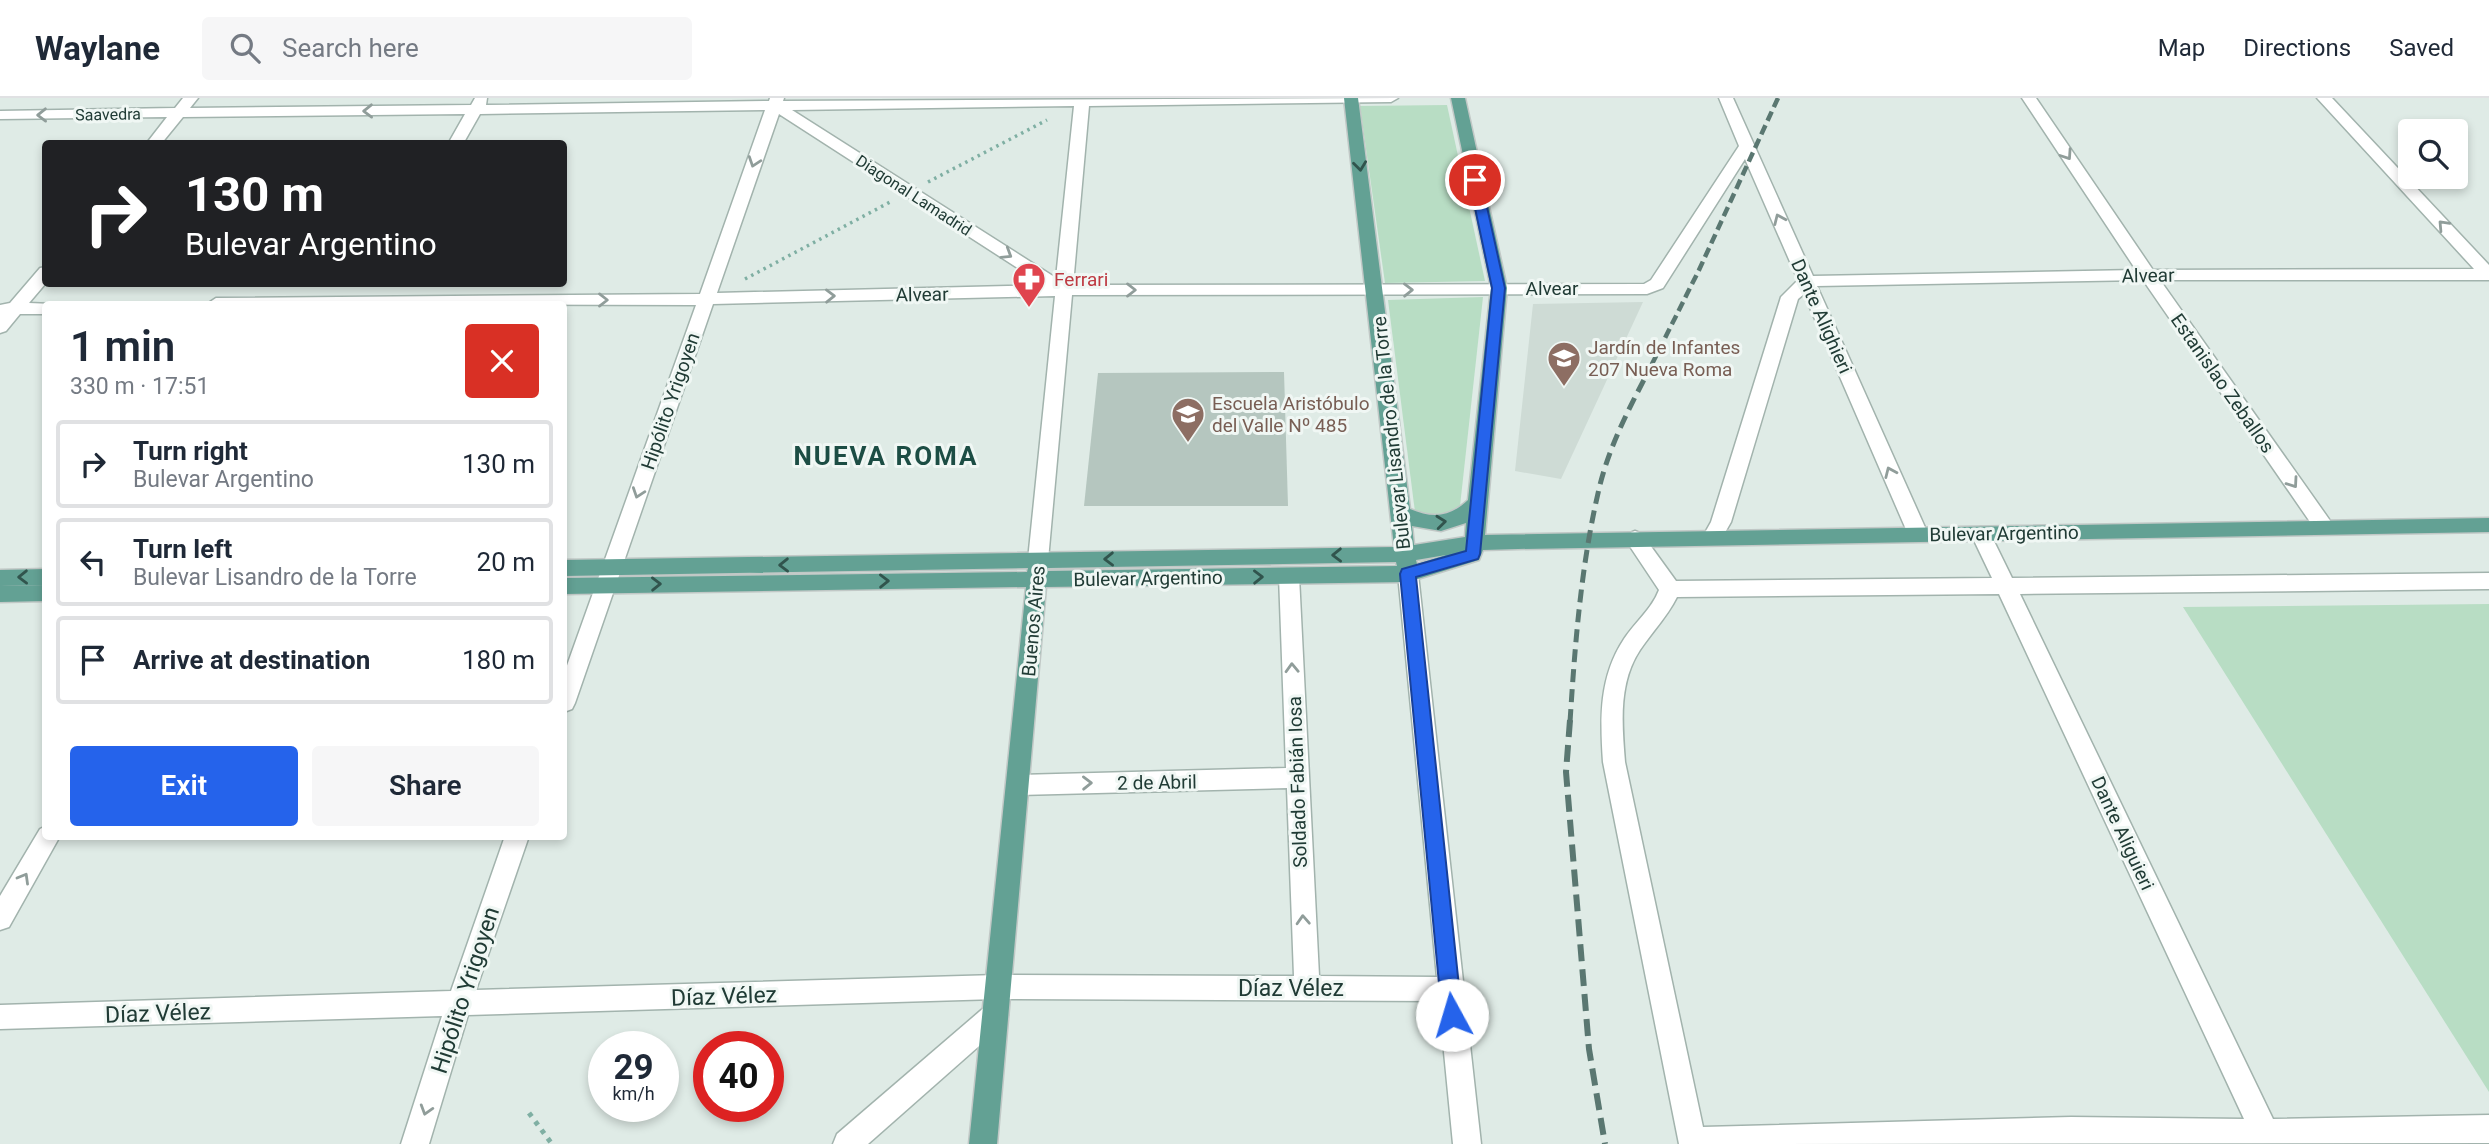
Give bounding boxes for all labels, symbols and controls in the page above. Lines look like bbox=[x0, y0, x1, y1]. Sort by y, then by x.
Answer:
search box bbox=[202, 17, 692, 80]
text: Waylane bbox=[35, 29, 160, 68]
icon: search bbox=[226, 29, 264, 67]
text: Search here bbox=[282, 33, 419, 63]
text: Map bbox=[2158, 34, 2205, 62]
text: Directions bbox=[2243, 34, 2351, 62]
text: Saved bbox=[2389, 34, 2454, 62]
one-way arrow bbox=[362, 103, 373, 118]
street label: Saavedra bbox=[75, 104, 141, 125]
one-way arrow bbox=[36, 107, 47, 122]
map controls bbox=[2398, 119, 2468, 189]
button: search bbox=[2398, 119, 2468, 189]
one-way arrow bbox=[2059, 147, 2072, 160]
pin bbox=[1445, 150, 1505, 210]
street label: Diagonal Lamadrid bbox=[852, 151, 975, 240]
one-way arrow bbox=[748, 156, 762, 168]
one-way arrow bbox=[1352, 160, 1367, 172]
icon: arrive bbox=[1456, 161, 1494, 199]
text: 130 m bbox=[185, 166, 324, 223]
icon: right bbox=[70, 168, 161, 259]
one-way arrow bbox=[1773, 214, 1787, 226]
one-way arrow bbox=[2438, 220, 2451, 233]
text: Bulevar Argentino bbox=[185, 225, 437, 263]
one-way arrow bbox=[999, 246, 1012, 259]
street label: Dante Alighieri bbox=[1786, 255, 1857, 377]
pharmacy icon: Ferrari bbox=[1010, 260, 1048, 309]
street label: Alvear bbox=[2121, 264, 2175, 287]
place label: Ferrari bbox=[1054, 268, 1108, 291]
street label: Alvear bbox=[1526, 277, 1579, 300]
one-way arrow bbox=[1126, 282, 1137, 298]
one-way arrow bbox=[1402, 282, 1413, 297]
street label: Alvear bbox=[895, 283, 949, 306]
one-way arrow bbox=[825, 288, 836, 304]
one-way arrow bbox=[598, 292, 609, 308]
street label: Estanislao Zeballos bbox=[2166, 309, 2279, 457]
street label: Bulevar Lisandro de la Torre bbox=[1368, 315, 1415, 551]
text: 1 min bbox=[70, 322, 175, 371]
button: close bbox=[465, 324, 539, 398]
street label: Hipólito Yrigoyen bbox=[636, 330, 705, 473]
place label: Jardín de Infantes 207 Nueva Roma bbox=[1588, 336, 1740, 381]
school or university icon: Jardín de Infantes 207 Nueva Roma bbox=[1545, 339, 1583, 388]
text: 330 m · 17:51 bbox=[70, 373, 209, 400]
place label: Escuela Aristóbulo del Valle Nº 485 bbox=[1212, 392, 1370, 437]
school or university icon: Escuela Aristóbulo del Valle Nº 485 bbox=[1169, 395, 1207, 444]
text: Turn right bbox=[133, 436, 248, 466]
district label: NUEVA ROMA bbox=[793, 441, 979, 471]
icon: right bbox=[74, 445, 112, 483]
text: 130 m bbox=[462, 449, 535, 479]
text: Bulevar Argentino bbox=[133, 466, 314, 493]
one-way arrow bbox=[1885, 467, 1899, 479]
one-way arrow bbox=[2285, 475, 2297, 488]
one-way arrow bbox=[632, 486, 646, 498]
one-way arrow bbox=[1436, 515, 1447, 530]
street label: Bulevar Argentino bbox=[1929, 521, 2079, 546]
text: Turn left bbox=[133, 534, 232, 564]
icon: left bbox=[74, 543, 112, 581]
text: 20 m bbox=[477, 547, 535, 577]
one-way arrow bbox=[1331, 548, 1342, 563]
one-way arrow bbox=[1103, 551, 1114, 567]
one-way arrow bbox=[778, 557, 789, 572]
text: Bulevar Lisandro de la Torre bbox=[133, 564, 417, 591]
street label: Buenos Aires bbox=[1017, 565, 1050, 678]
street label: Bulevar Argentino bbox=[1073, 566, 1223, 591]
one-way arrow bbox=[1253, 569, 1264, 585]
one-way arrow bbox=[17, 570, 28, 585]
one-way arrow bbox=[879, 573, 889, 589]
one-way arrow bbox=[651, 577, 662, 592]
icon: arrive bbox=[74, 641, 112, 679]
text: Arrive at destination bbox=[133, 645, 370, 675]
text: 180 m bbox=[462, 645, 535, 675]
one-way arrow bbox=[1284, 663, 1300, 673]
street label: Soldado Fabián Iosa bbox=[1283, 696, 1312, 868]
button: Exit bbox=[70, 746, 298, 826]
button: Share bbox=[312, 746, 539, 826]
street label: 2 de Abril bbox=[1117, 770, 1197, 795]
street label: Dante Aliguieri bbox=[2086, 773, 2159, 894]
one-way arrow bbox=[1082, 776, 1093, 791]
one-way arrow bbox=[16, 873, 29, 885]
street label: Hipólito Yrigoyen bbox=[426, 903, 505, 1077]
one-way arrow bbox=[1296, 914, 1311, 925]
street label: Díaz Vélez bbox=[1238, 975, 1344, 1002]
position arrow bbox=[1415, 978, 1489, 1052]
street label: Díaz Vélez bbox=[671, 981, 777, 1012]
street label: Díaz Vélez bbox=[105, 998, 211, 1029]
speed limit sign: 40 bbox=[693, 1031, 784, 1122]
text: 29 bbox=[613, 1047, 654, 1088]
text: km/h bbox=[612, 1083, 655, 1104]
one-way arrow bbox=[419, 1104, 434, 1116]

